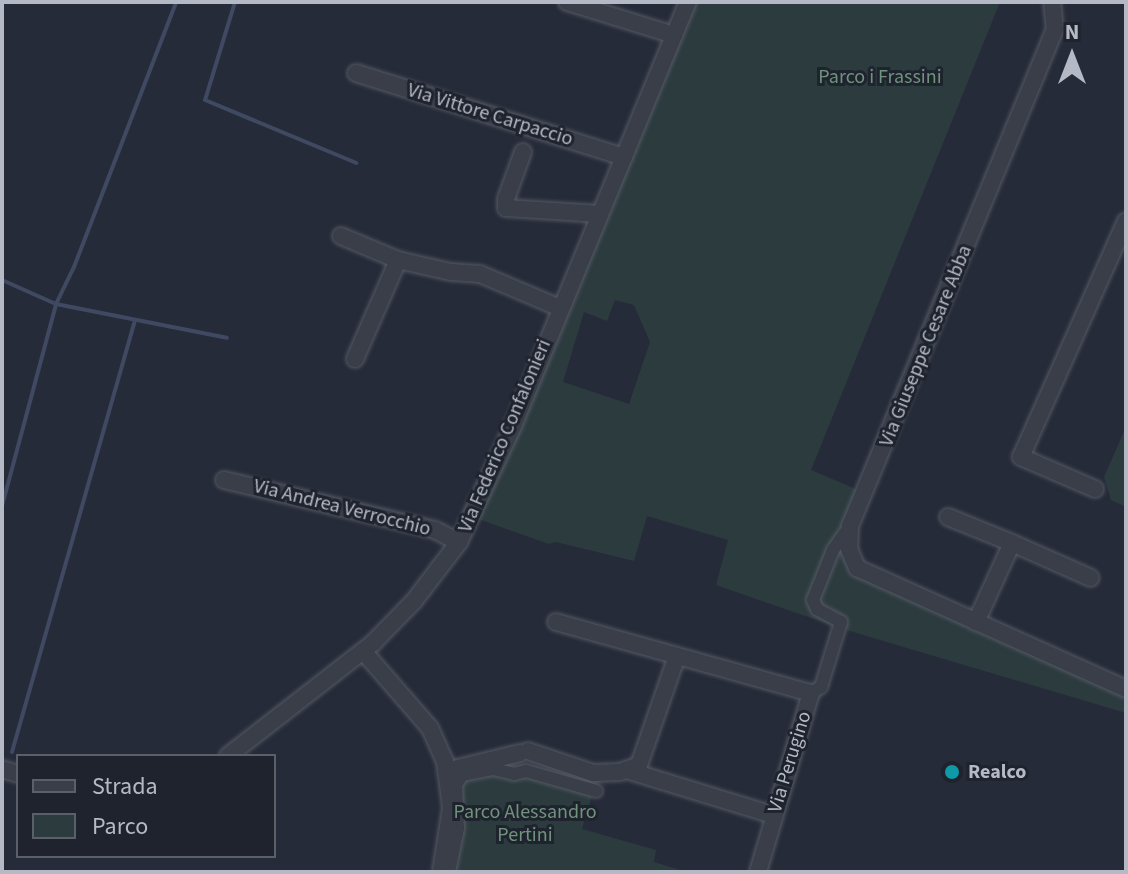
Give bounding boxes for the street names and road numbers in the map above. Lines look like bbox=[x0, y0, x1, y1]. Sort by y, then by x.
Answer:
street label: Via Vittore Carpaccio bbox=[404, 78, 576, 152]
street label: Via Giuseppe Cesare Abba bbox=[875, 242, 977, 450]
street label: Via Federico Confalonieri bbox=[453, 336, 557, 536]
street label: Via Andrea Verrocchio bbox=[251, 474, 433, 542]
street label: Via Perugino bbox=[763, 708, 817, 816]

